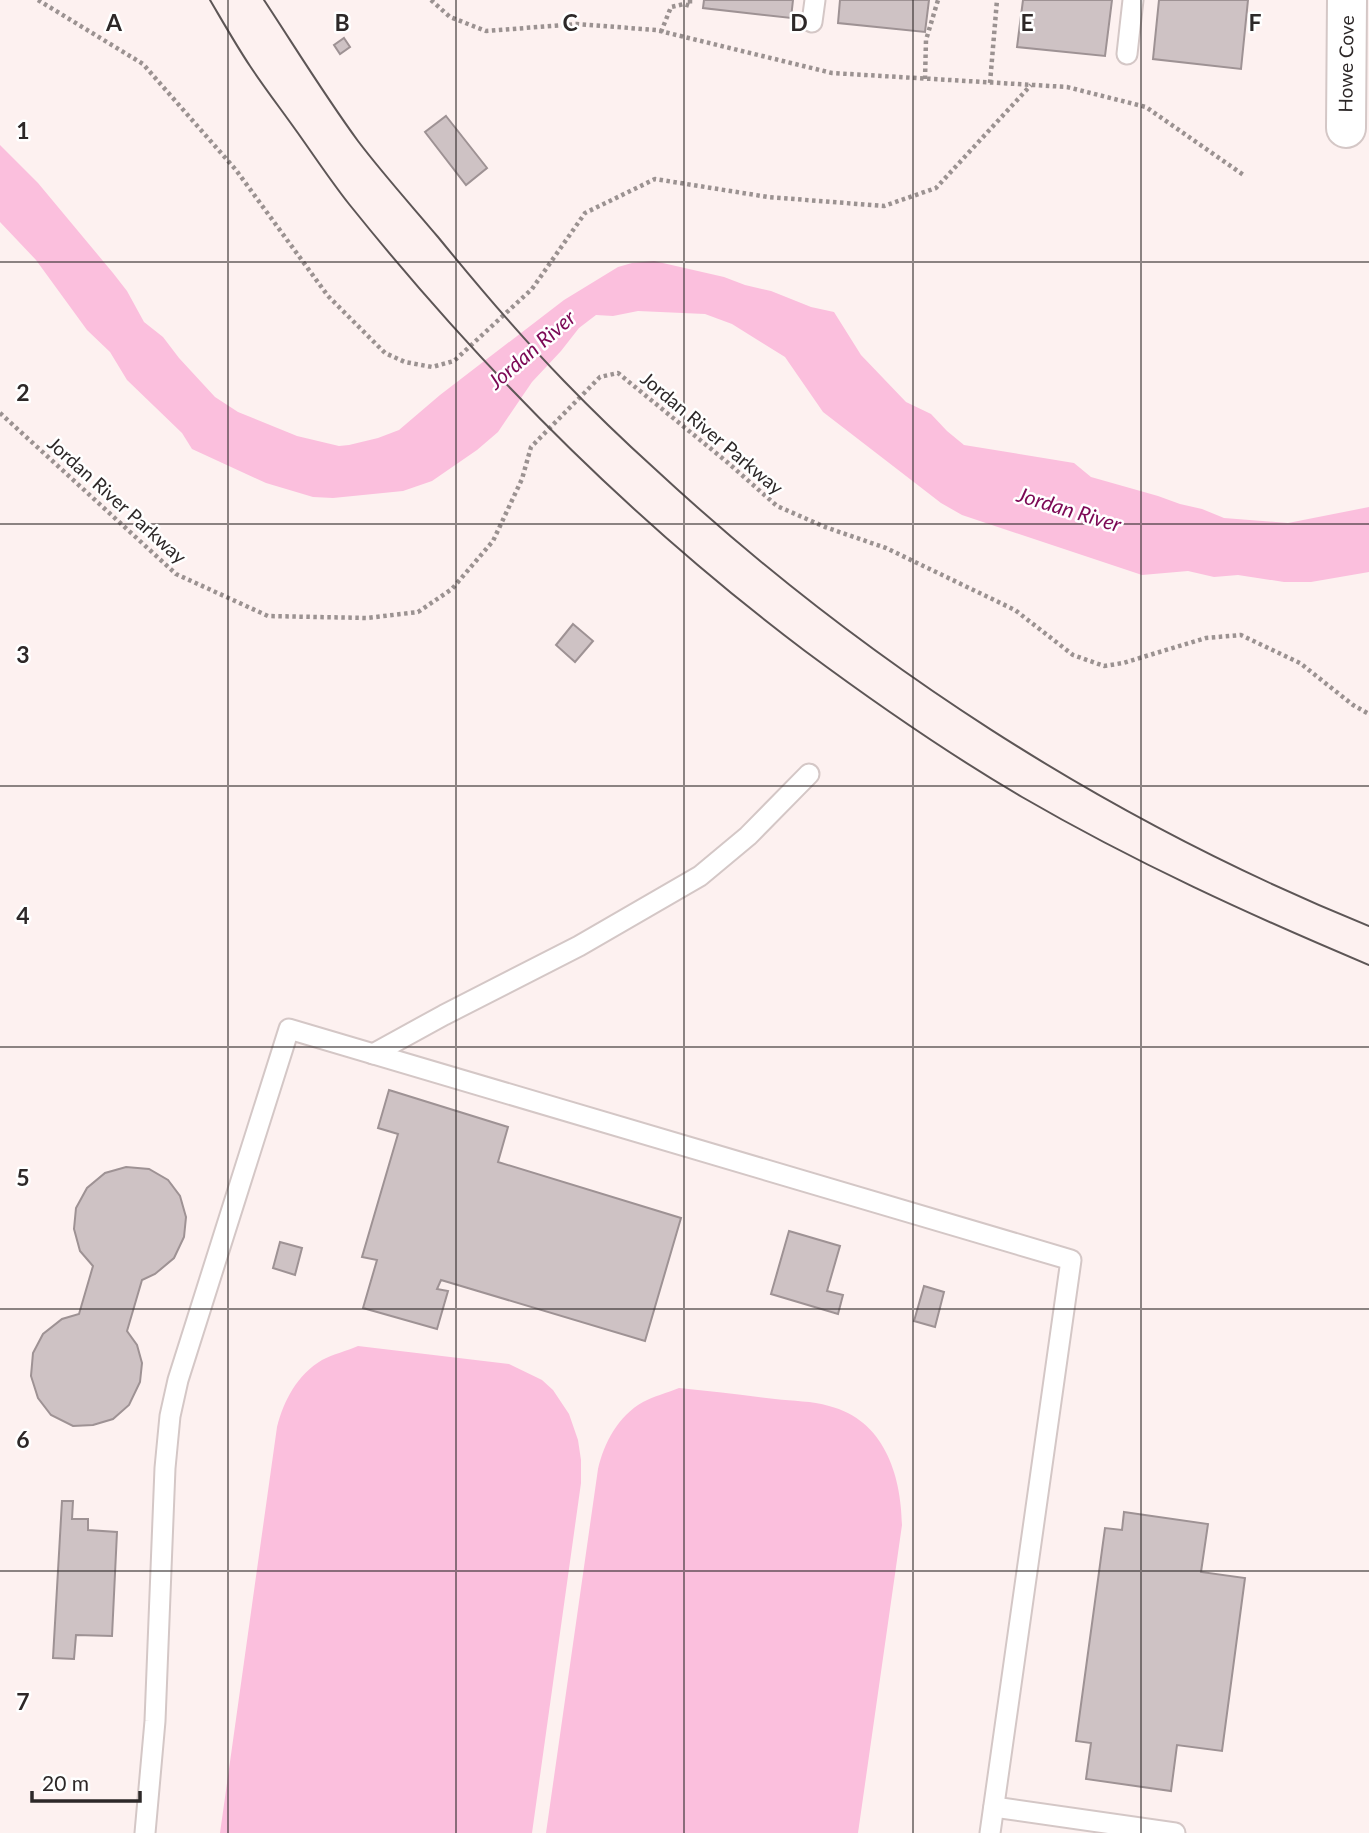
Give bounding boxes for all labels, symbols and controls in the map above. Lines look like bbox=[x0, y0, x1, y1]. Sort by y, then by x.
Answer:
text: A bbox=[105, 8, 123, 36]
text: B bbox=[334, 8, 350, 36]
text: C bbox=[562, 8, 578, 36]
text: D bbox=[790, 8, 808, 36]
text: E bbox=[1020, 8, 1034, 36]
text: F bbox=[1248, 8, 1262, 36]
street label: Howe Cove bbox=[1333, 15, 1358, 113]
text: 1 bbox=[16, 116, 30, 144]
water label: Jordan River bbox=[481, 304, 580, 394]
street label: Jordan River Parkway bbox=[636, 366, 788, 499]
text: 2 bbox=[16, 378, 30, 406]
street label: Jordan River Parkway bbox=[43, 431, 192, 568]
water label: Jordan River bbox=[1013, 481, 1125, 536]
text: 3 bbox=[16, 640, 30, 668]
text: 4 bbox=[16, 901, 30, 929]
text: 5 bbox=[16, 1163, 30, 1191]
text: 6 bbox=[16, 1425, 30, 1453]
text: 7 bbox=[16, 1687, 30, 1715]
scale bar bbox=[32, 1759, 140, 1803]
text: 20 m bbox=[42, 1770, 89, 1795]

